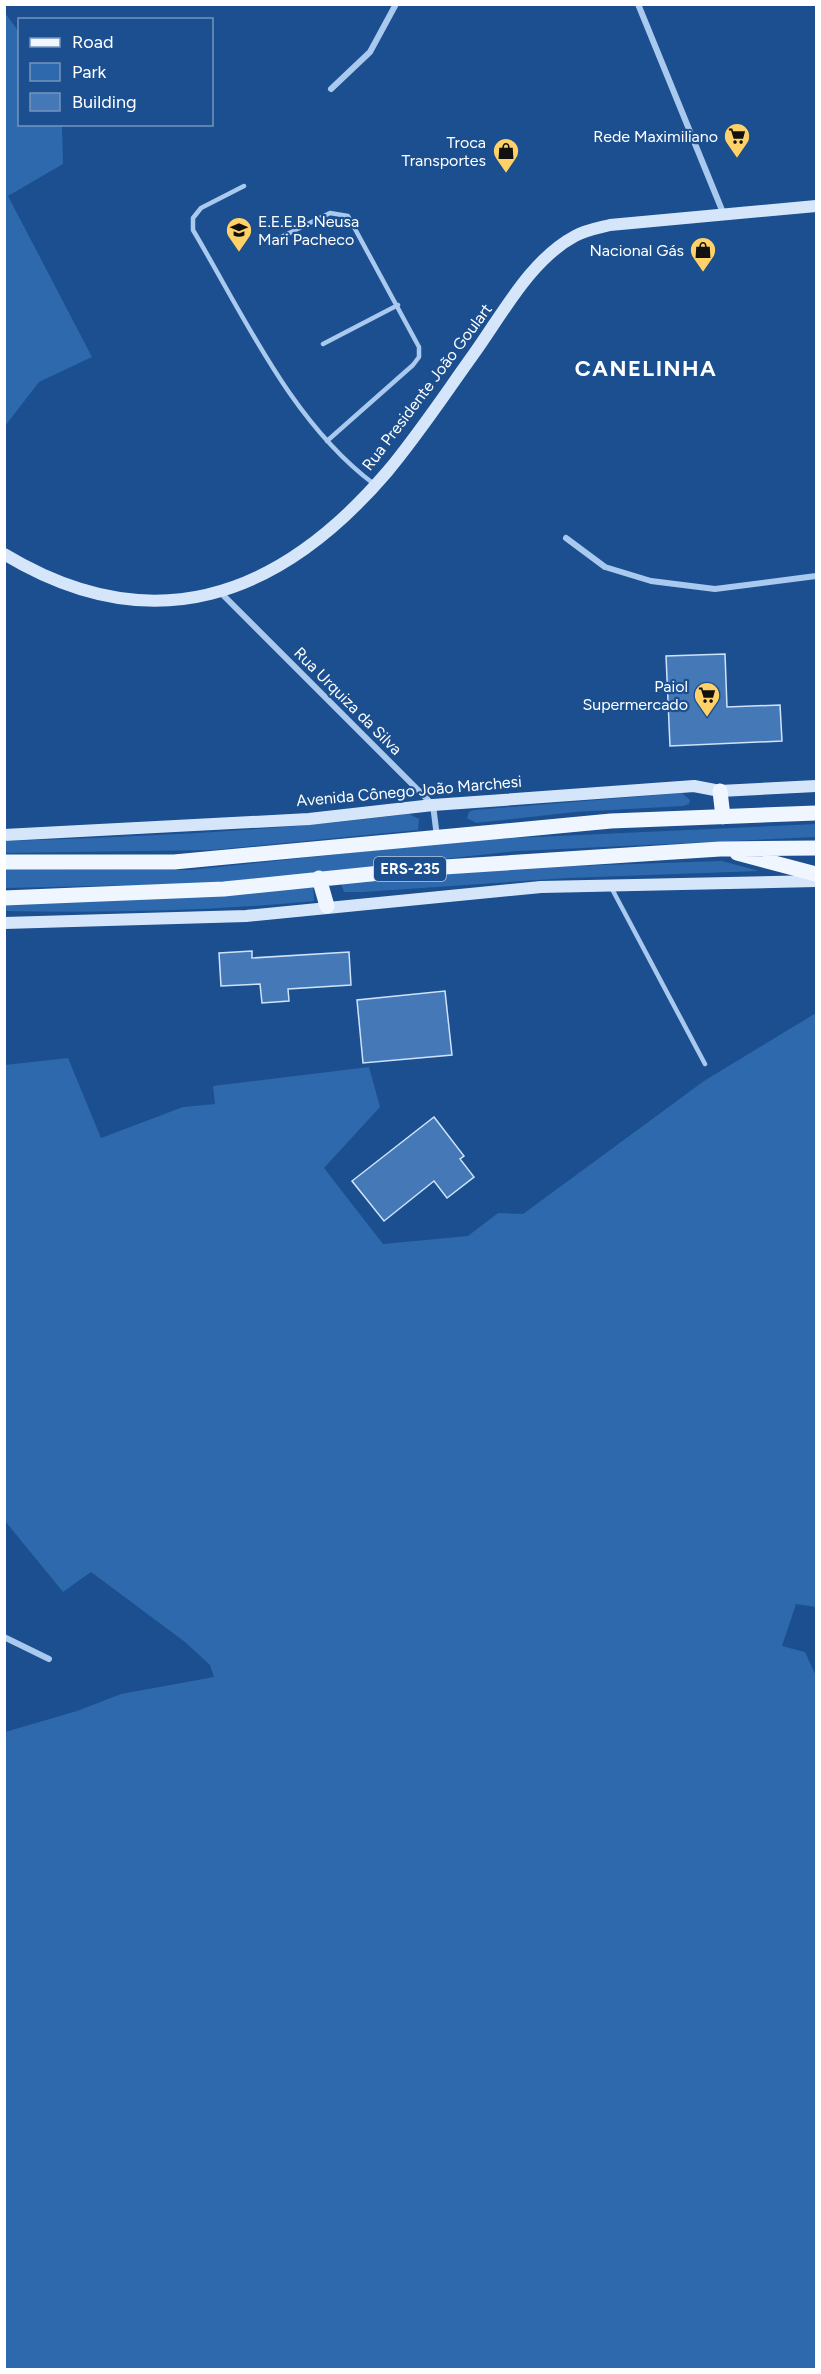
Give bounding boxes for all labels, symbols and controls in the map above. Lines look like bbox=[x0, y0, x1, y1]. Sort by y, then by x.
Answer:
legend bbox=[18, 18, 213, 126]
text: Road bbox=[72, 31, 113, 53]
text: Park bbox=[72, 61, 107, 83]
text: Building bbox=[72, 91, 137, 113]
supermarket icon: Rede Maximiliano bbox=[722, 121, 752, 159]
place label: Rede Maximiliano bbox=[593, 127, 718, 146]
place label: Troca Transportes bbox=[402, 133, 486, 170]
shop icon: Troca Transportes bbox=[491, 136, 521, 174]
place label: E.E.E.B. Neusa Mari Pacheco bbox=[258, 212, 359, 249]
school or university icon: E.E.E.B. Neusa Mari Pacheco bbox=[224, 215, 254, 253]
shop icon: Nacional Gás bbox=[688, 235, 718, 273]
place label: Nacional Gás bbox=[589, 241, 684, 260]
street label: Rua Presidente João Goulart bbox=[358, 300, 496, 474]
district label: CANELINHA bbox=[575, 355, 717, 382]
street label: Rua Urquiza da Silva bbox=[290, 643, 406, 759]
place label: Paiol Supermercado bbox=[582, 677, 688, 714]
supermarket icon: Paiol Supermercado bbox=[692, 680, 722, 718]
street label: Avenida Cônego João Marchesi bbox=[295, 772, 523, 810]
road number: ERS-235 bbox=[374, 857, 446, 881]

